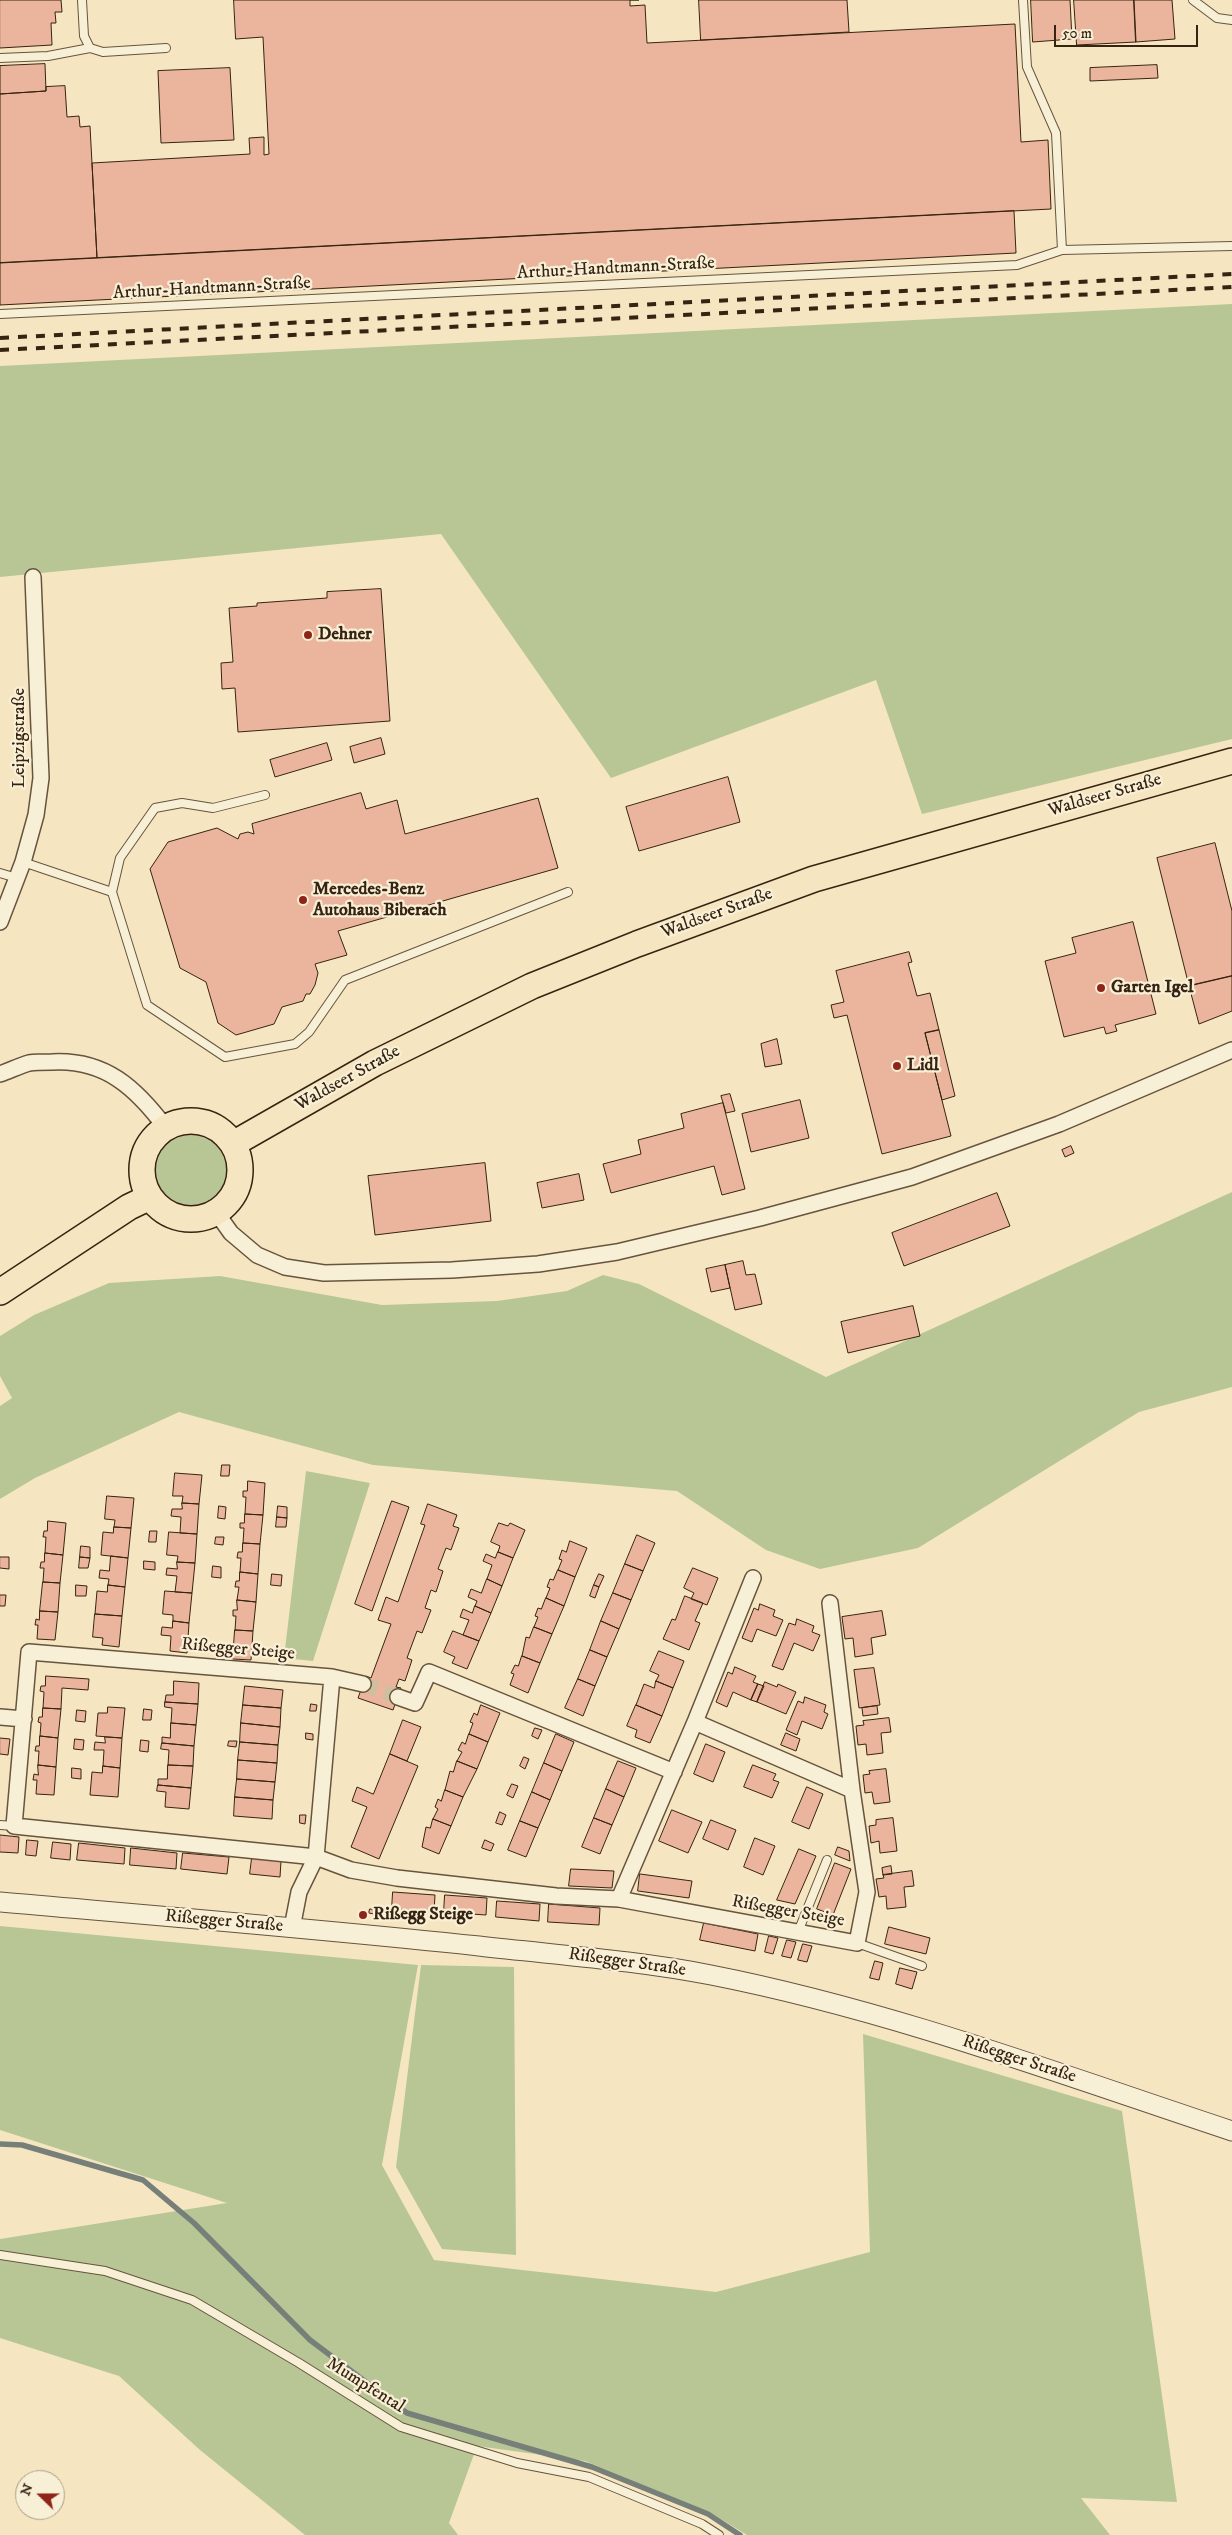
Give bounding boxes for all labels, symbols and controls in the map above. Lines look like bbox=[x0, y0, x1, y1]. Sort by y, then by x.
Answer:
scale bar bbox=[1057, 15, 1201, 47]
text: 50 m bbox=[1062, 24, 1092, 43]
street label: Arthur-Handtmann-Straße bbox=[517, 253, 715, 285]
street label: Arthur-Handtmann-Straße bbox=[113, 273, 311, 305]
place label: Dehner bbox=[318, 624, 372, 646]
marker: Dehner bbox=[302, 629, 314, 641]
street label: Leipzigstraße bbox=[9, 688, 31, 788]
street label: Waldseer Straße bbox=[1046, 770, 1164, 822]
place label: Mercedes-Benz Autohaus Biberach bbox=[313, 879, 447, 922]
street label: Waldseer Straße bbox=[658, 884, 776, 944]
marker: Mercedes-Benz Autohaus Biberach bbox=[297, 894, 309, 906]
place label: Garten Igel bbox=[1111, 977, 1193, 999]
marker: Garten Igel bbox=[1095, 982, 1107, 994]
street label: Waldseer Straße bbox=[292, 1041, 404, 1117]
place label: Lidl bbox=[907, 1055, 939, 1077]
marker: Lidl bbox=[891, 1060, 903, 1072]
street label: Rißegger Steige bbox=[180, 1634, 296, 1666]
street label: Rißegger Steige bbox=[730, 1891, 846, 1933]
place label: Rißegg Steige bbox=[373, 1904, 473, 1926]
street label: Rißegger Straße bbox=[164, 1906, 284, 1938]
marker: Rißegg Steige bbox=[357, 1909, 369, 1921]
street label: Rißegger Straße bbox=[567, 1944, 687, 1982]
street label: Rißegger Straße bbox=[959, 2031, 1079, 2089]
street label: Mumpfental bbox=[322, 2353, 408, 2419]
north arrow bbox=[15, 2470, 65, 2520]
text: N bbox=[17, 2481, 38, 2498]

